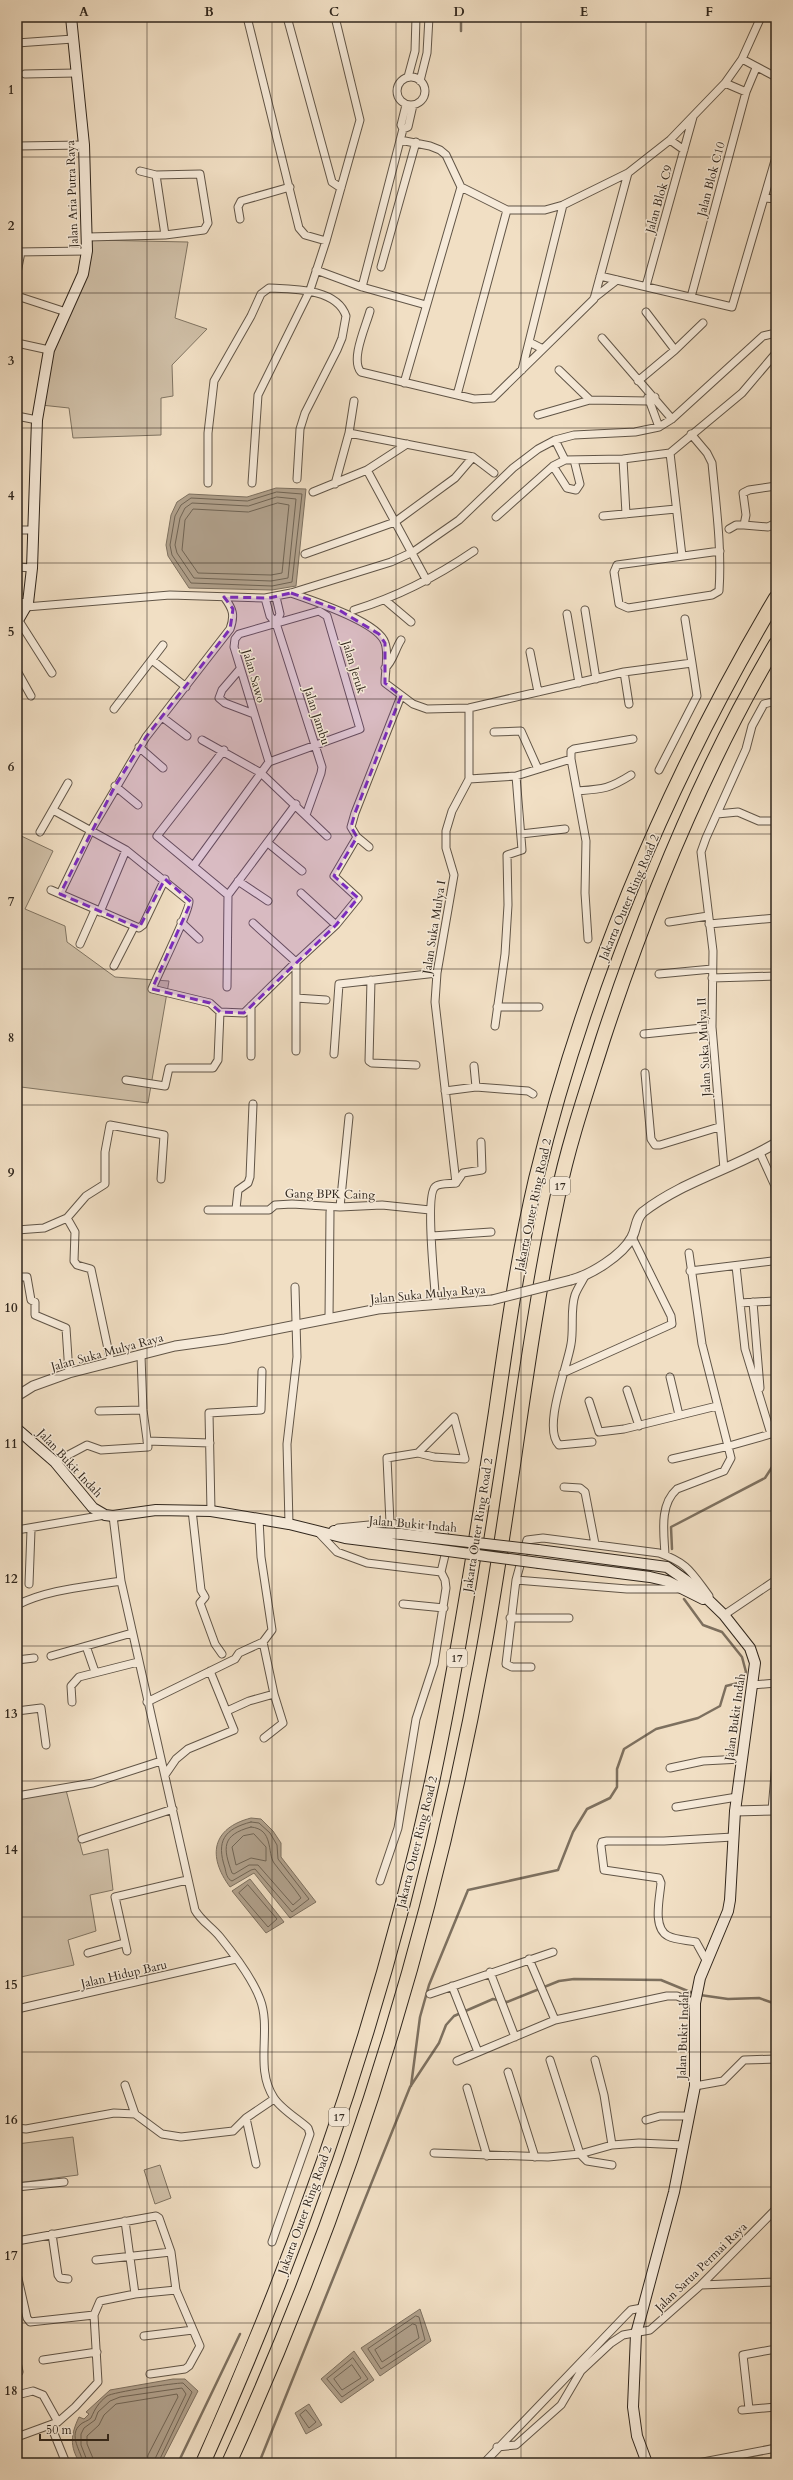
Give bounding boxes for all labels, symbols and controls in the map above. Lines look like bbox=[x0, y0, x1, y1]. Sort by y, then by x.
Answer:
text: A bbox=[79, 3, 89, 21]
text: B bbox=[204, 3, 214, 21]
text: C bbox=[329, 3, 339, 21]
text: D bbox=[453, 3, 465, 21]
text: E bbox=[580, 3, 588, 21]
text: F bbox=[705, 3, 713, 21]
text: 1 bbox=[8, 81, 14, 99]
street label: Jalan Aria Putra Raya bbox=[62, 139, 82, 250]
street label: Jalan Blok C10 bbox=[693, 140, 729, 220]
street label: Jalan Blok C9 bbox=[641, 163, 676, 237]
text: 2 bbox=[8, 217, 15, 235]
text: 3 bbox=[8, 352, 15, 370]
text: 4 bbox=[8, 487, 15, 505]
text: 5 bbox=[8, 623, 14, 641]
street label: Jalan Jeruk bbox=[338, 637, 370, 696]
street label: Jalan Sawo bbox=[238, 646, 269, 705]
street label: Jalan Jambu bbox=[300, 683, 334, 747]
text: 6 bbox=[8, 758, 15, 776]
street label: Jakarta Outer Ring Road 2 bbox=[594, 832, 663, 964]
street label: Jalan Suka Mulya I bbox=[418, 879, 449, 977]
text: 7 bbox=[8, 893, 15, 911]
street label: Jalan Suka Mulya II bbox=[693, 997, 715, 1099]
text: 8 bbox=[8, 1029, 14, 1047]
street label: Jakarta Outer Ring Road 2 bbox=[511, 1137, 555, 1275]
text: 9 bbox=[8, 1164, 15, 1182]
road number: 17 bbox=[550, 1177, 570, 1195]
street label: Gang BPK Caing bbox=[285, 1185, 375, 1203]
street label: Jalan Suka Mulya Raya bbox=[368, 1281, 487, 1307]
text: 10 bbox=[4, 1299, 18, 1317]
street label: Jalan Suka Mulya Raya bbox=[47, 1329, 166, 1375]
street label: Jalan Bukit Indah bbox=[33, 1424, 106, 1501]
text: 11 bbox=[4, 1435, 18, 1453]
street label: Jakarta Outer Ring Road 2 bbox=[459, 1457, 496, 1595]
street label: Jalan Bukit Indah bbox=[366, 1512, 458, 1536]
text: 12 bbox=[4, 1570, 18, 1588]
road number: 17 bbox=[447, 1649, 467, 1667]
street label: Jalan Bukit Indah bbox=[721, 1672, 749, 1764]
text: 13 bbox=[4, 1705, 18, 1723]
street label: Jakarta Outer Ring Road 2 bbox=[392, 1774, 441, 1912]
text: 14 bbox=[4, 1841, 18, 1859]
street label: Jalan Hidup Baru bbox=[77, 1956, 169, 1992]
text: 15 bbox=[4, 1976, 18, 1994]
street label: Jalan Bukit Indah bbox=[673, 1990, 693, 2081]
road number: 17 bbox=[329, 2108, 349, 2126]
text: 16 bbox=[4, 2111, 18, 2129]
street label: Jakarta Outer Ring Road 2 bbox=[274, 2144, 336, 2278]
street label: Jalan Sarua Permai Raya bbox=[650, 2218, 751, 2317]
text: 17 bbox=[4, 2247, 18, 2265]
text: 18 bbox=[4, 2382, 18, 2400]
scale bar bbox=[40, 2416, 108, 2442]
text: 50 m bbox=[46, 2422, 73, 2438]

